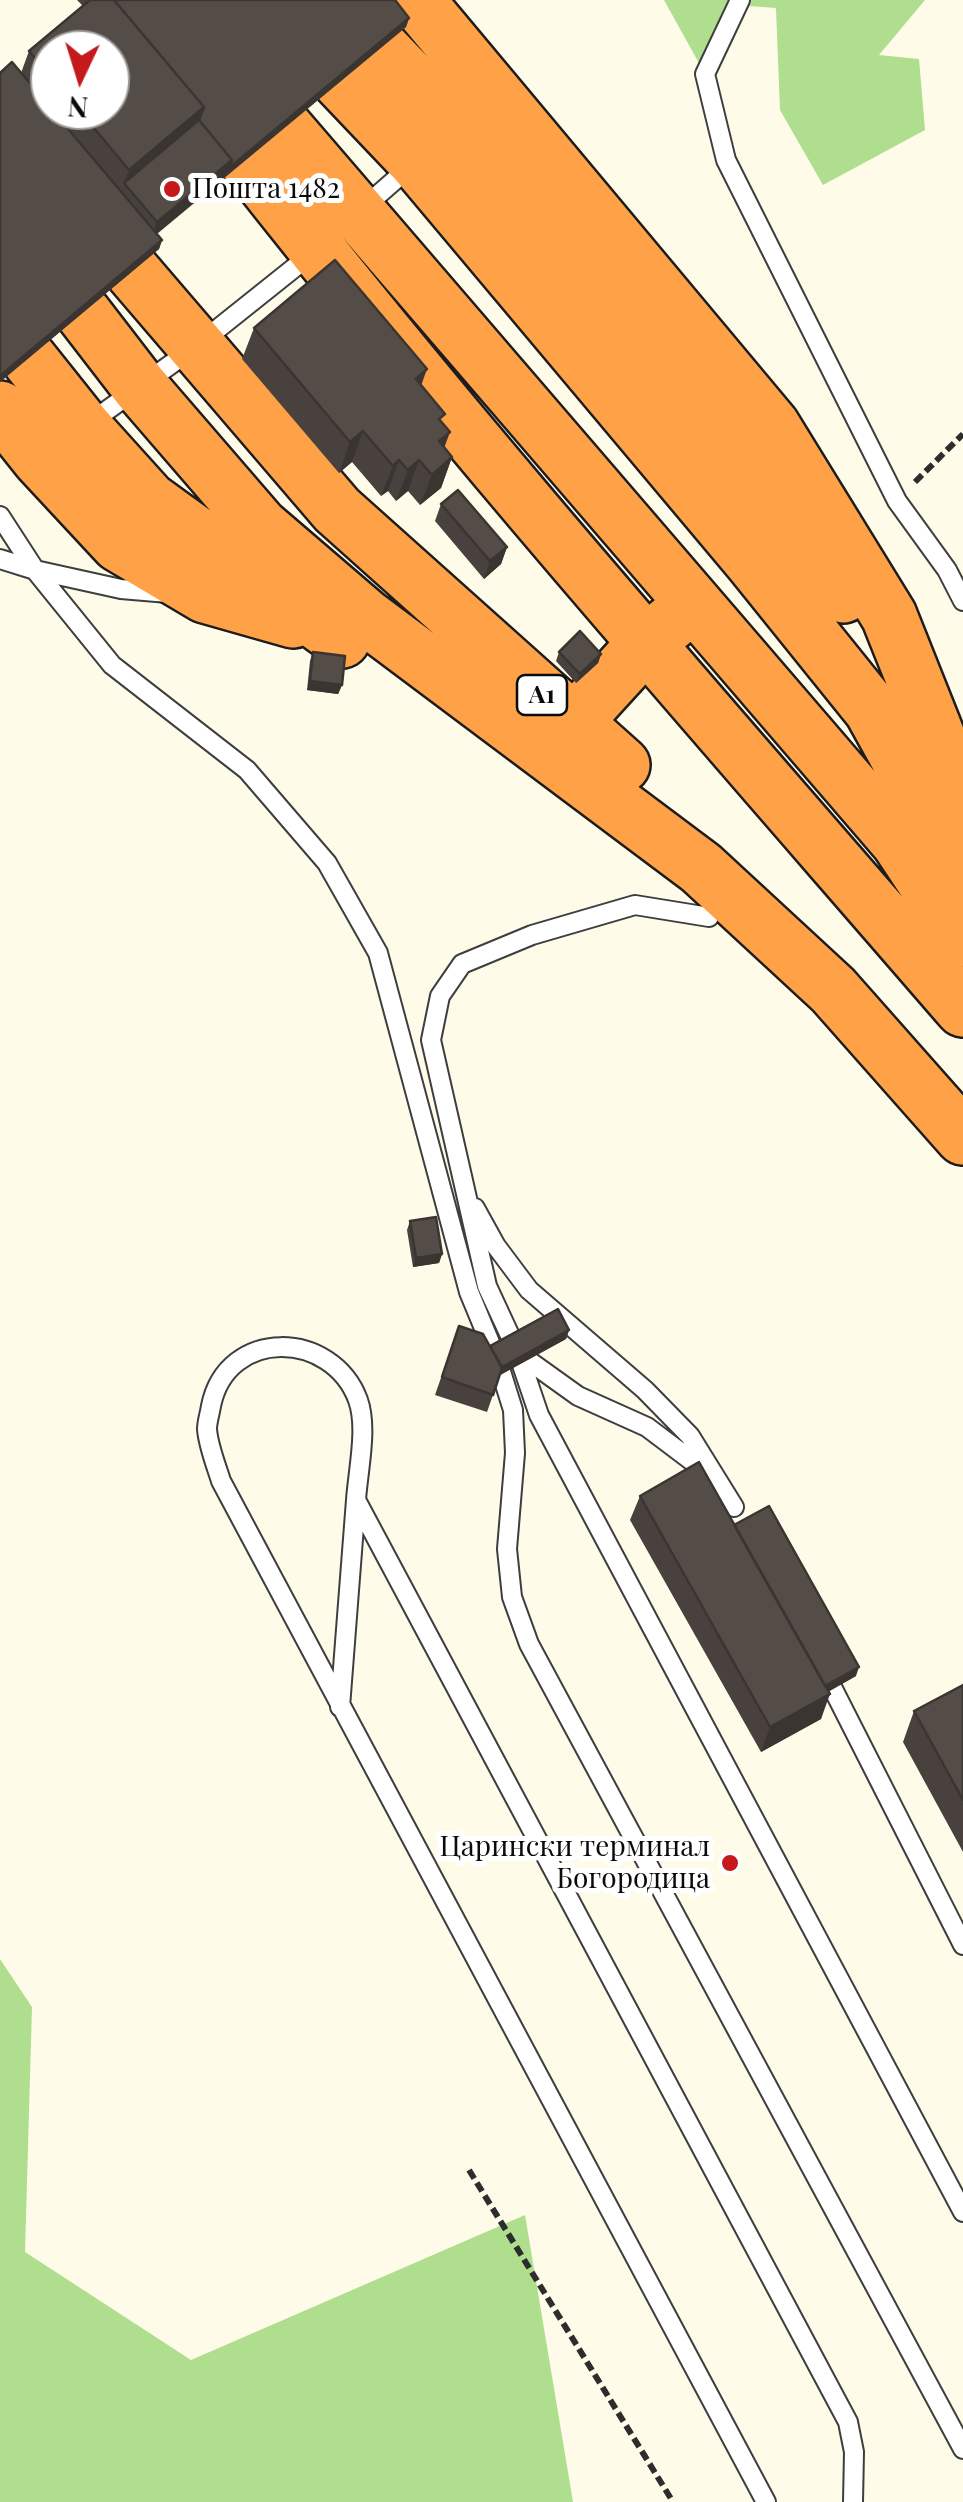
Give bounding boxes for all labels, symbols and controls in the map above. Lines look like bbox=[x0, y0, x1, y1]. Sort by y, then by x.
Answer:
north arrow bbox=[30, 30, 130, 130]
text: N bbox=[67, 89, 89, 128]
place label: Пошта 1482 bbox=[192, 172, 340, 206]
marker: Пошта 1482 bbox=[161, 178, 183, 200]
road number: A1 bbox=[517, 675, 567, 715]
place label: Царински терминал Богородица bbox=[439, 1830, 710, 1896]
marker: Царински терминал Богородица bbox=[719, 1852, 741, 1874]

